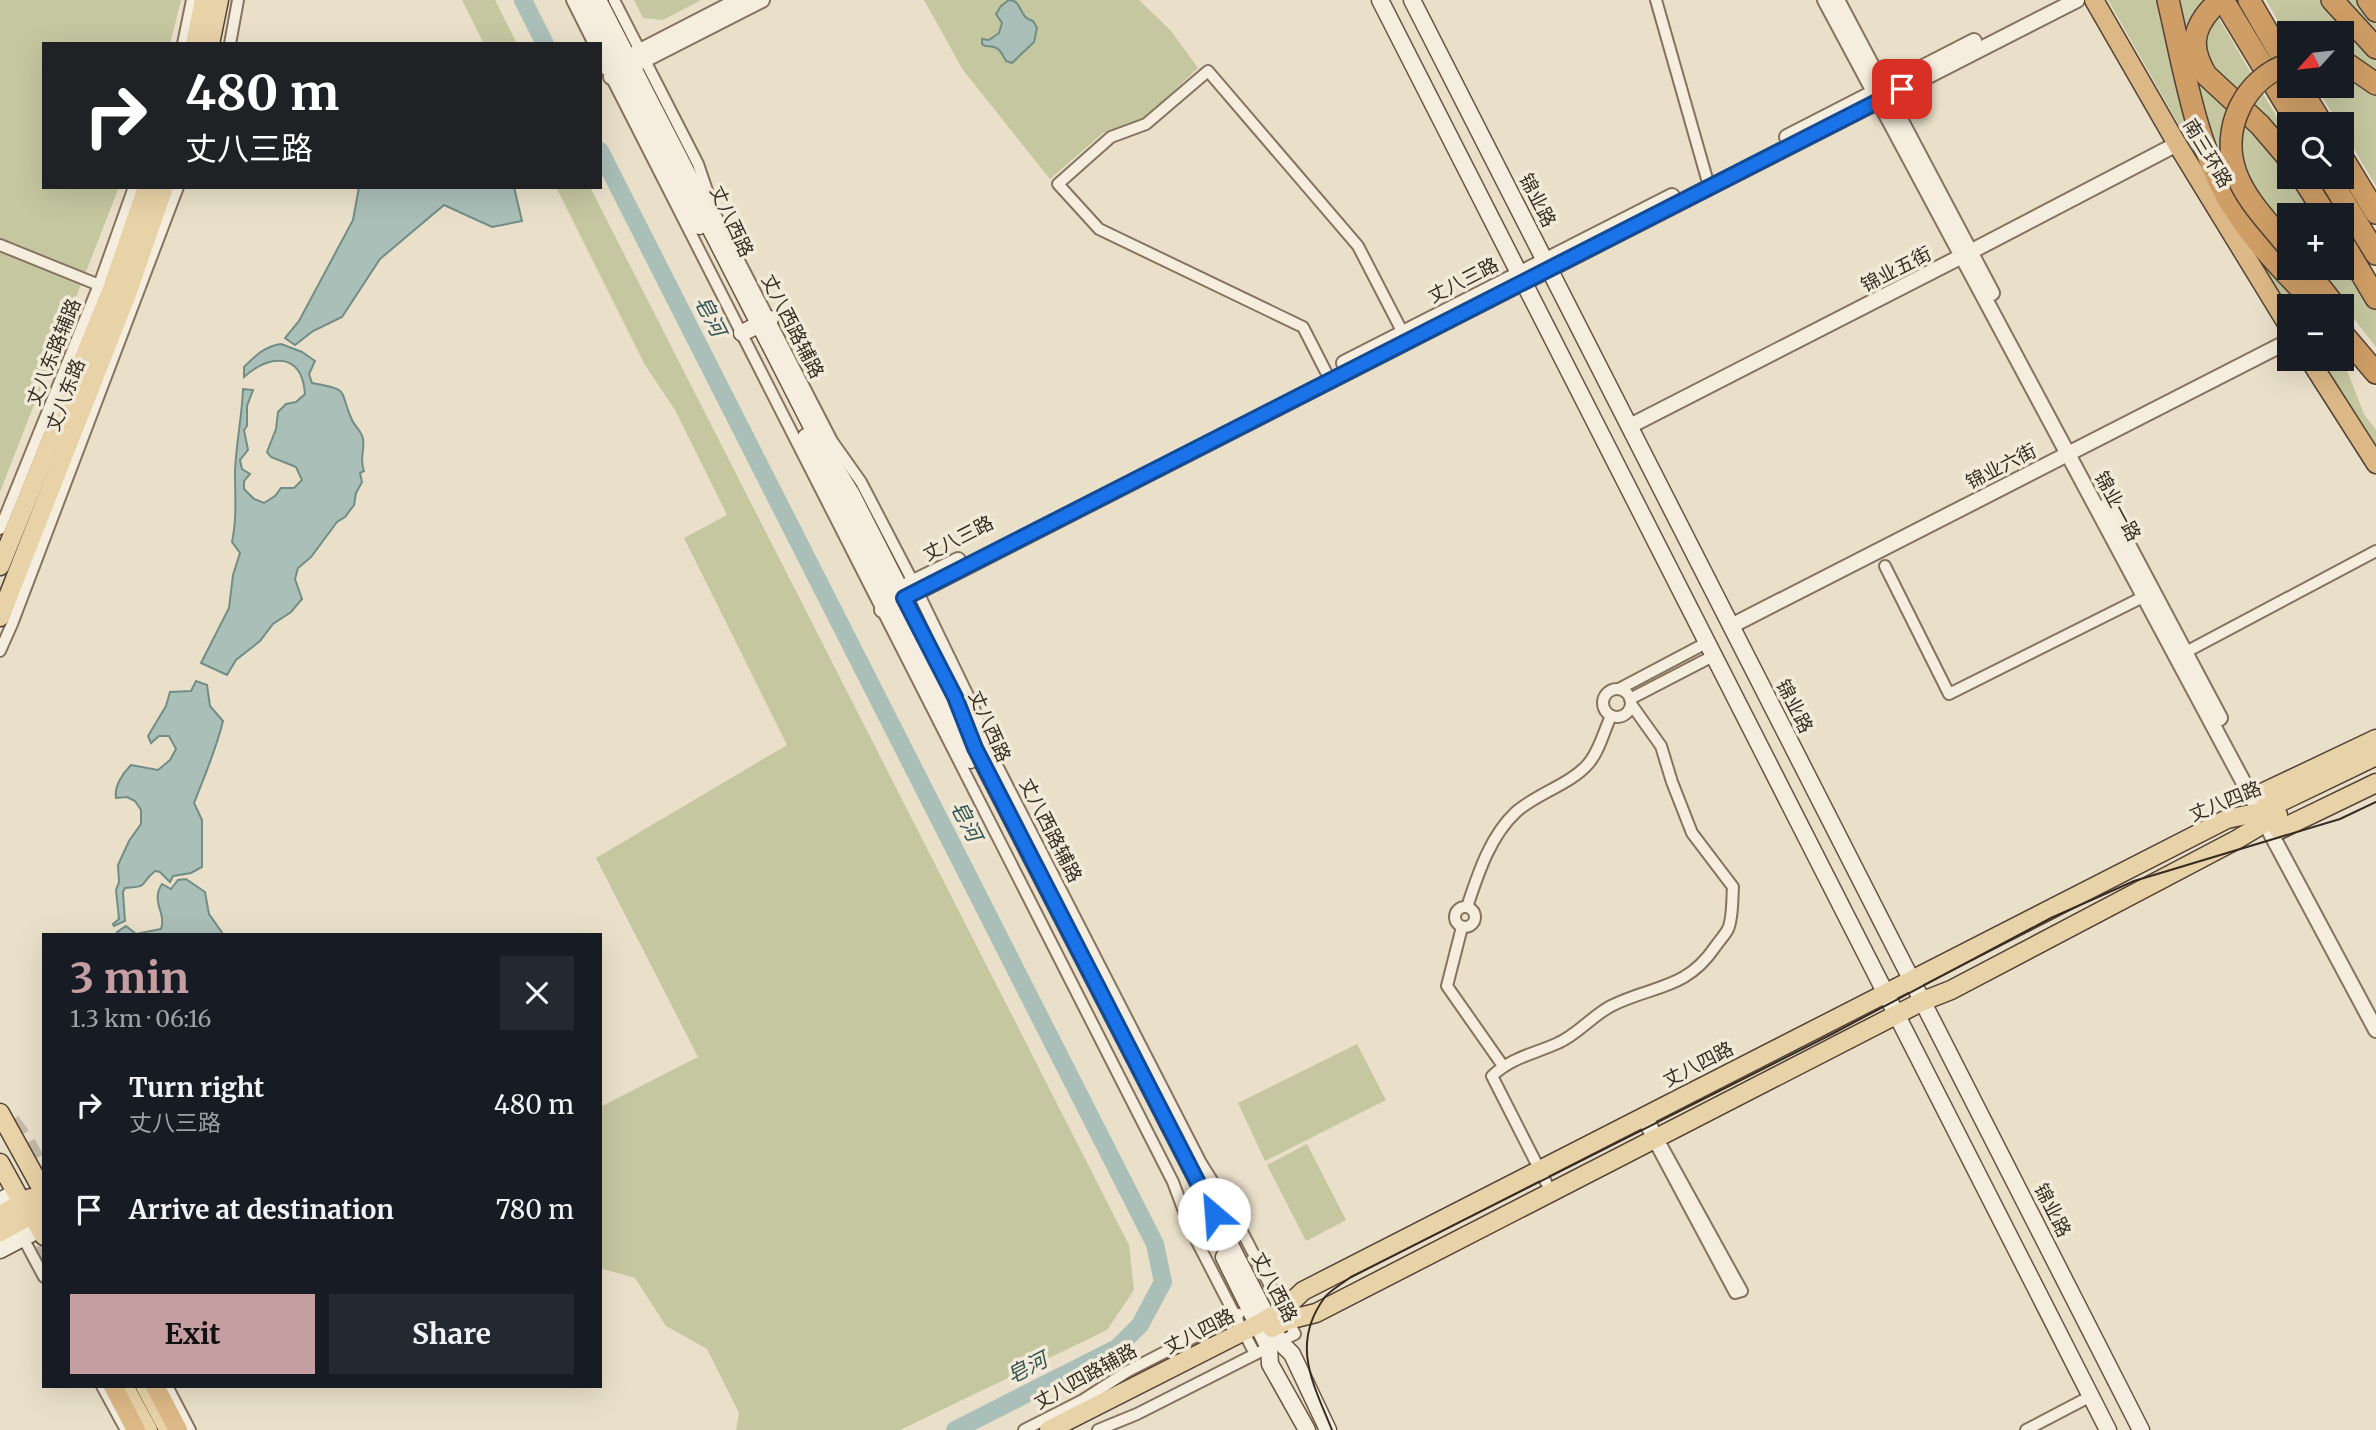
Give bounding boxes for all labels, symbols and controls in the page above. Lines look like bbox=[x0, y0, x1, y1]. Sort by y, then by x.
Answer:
north arrow bbox=[2277, 21, 2354, 98]
map controls bbox=[2277, 21, 2354, 371]
pin bbox=[1872, 59, 1932, 119]
text: 480 m bbox=[185, 62, 339, 123]
icon: right bbox=[70, 70, 161, 161]
icon: arrive bbox=[1883, 70, 1921, 108]
button: search bbox=[2277, 112, 2354, 189]
street label: 南三环路 bbox=[2178, 114, 2238, 192]
text: 丈八三路 bbox=[185, 129, 313, 169]
street label: 锦业路 bbox=[1514, 169, 1562, 231]
street label: 丈八西路 bbox=[705, 181, 759, 261]
button: + bbox=[2277, 203, 2354, 280]
street label: 锦业五街 bbox=[1857, 241, 1935, 297]
street label: 丈八三路 bbox=[1424, 252, 1502, 308]
street label: 丈八西路辅路 bbox=[756, 270, 830, 382]
water label: 皂河 bbox=[689, 291, 734, 344]
button: − bbox=[2277, 294, 2354, 371]
street label: 丈八东路辅路 bbox=[21, 295, 85, 409]
street label: 丈八东路 bbox=[41, 355, 89, 435]
street label: 锦业六街 bbox=[1962, 438, 2040, 494]
street label: 锦业一路 bbox=[2090, 467, 2146, 545]
street label: 丈八三路 bbox=[919, 510, 997, 566]
street label: 锦业路 bbox=[1771, 675, 1819, 737]
street label: 丈八西路 bbox=[964, 686, 1016, 766]
street label: 丈八西路辅路 bbox=[1014, 774, 1088, 886]
street label: 丈八四路 bbox=[2185, 776, 2265, 826]
water label: 皂河 bbox=[945, 796, 990, 849]
text: 3 min bbox=[70, 952, 189, 1004]
button: close bbox=[500, 956, 574, 1030]
text: 1.3 km · 06:16 bbox=[70, 1004, 211, 1033]
street label: 丈八四路 bbox=[1659, 1036, 1737, 1092]
text: Turn right bbox=[129, 1071, 264, 1104]
icon: right bbox=[70, 1086, 108, 1124]
text: 480 m bbox=[494, 1088, 574, 1121]
text: 丈八三路 bbox=[129, 1108, 221, 1137]
position arrow bbox=[1177, 1177, 1251, 1251]
street label: 锦业路 bbox=[2029, 1179, 2077, 1241]
icon: arrive bbox=[70, 1191, 108, 1229]
text: Arrive at destination bbox=[129, 1193, 394, 1226]
text: 780 m bbox=[496, 1193, 574, 1226]
street label: 丈八西路 bbox=[1247, 1248, 1303, 1326]
button: Exit bbox=[70, 1294, 315, 1374]
button: Share bbox=[329, 1294, 574, 1374]
street label: 丈八四路 bbox=[1160, 1303, 1238, 1359]
street label: 丈八四路辅路 bbox=[1029, 1338, 1141, 1414]
water label: 皂河 bbox=[1002, 1344, 1055, 1389]

